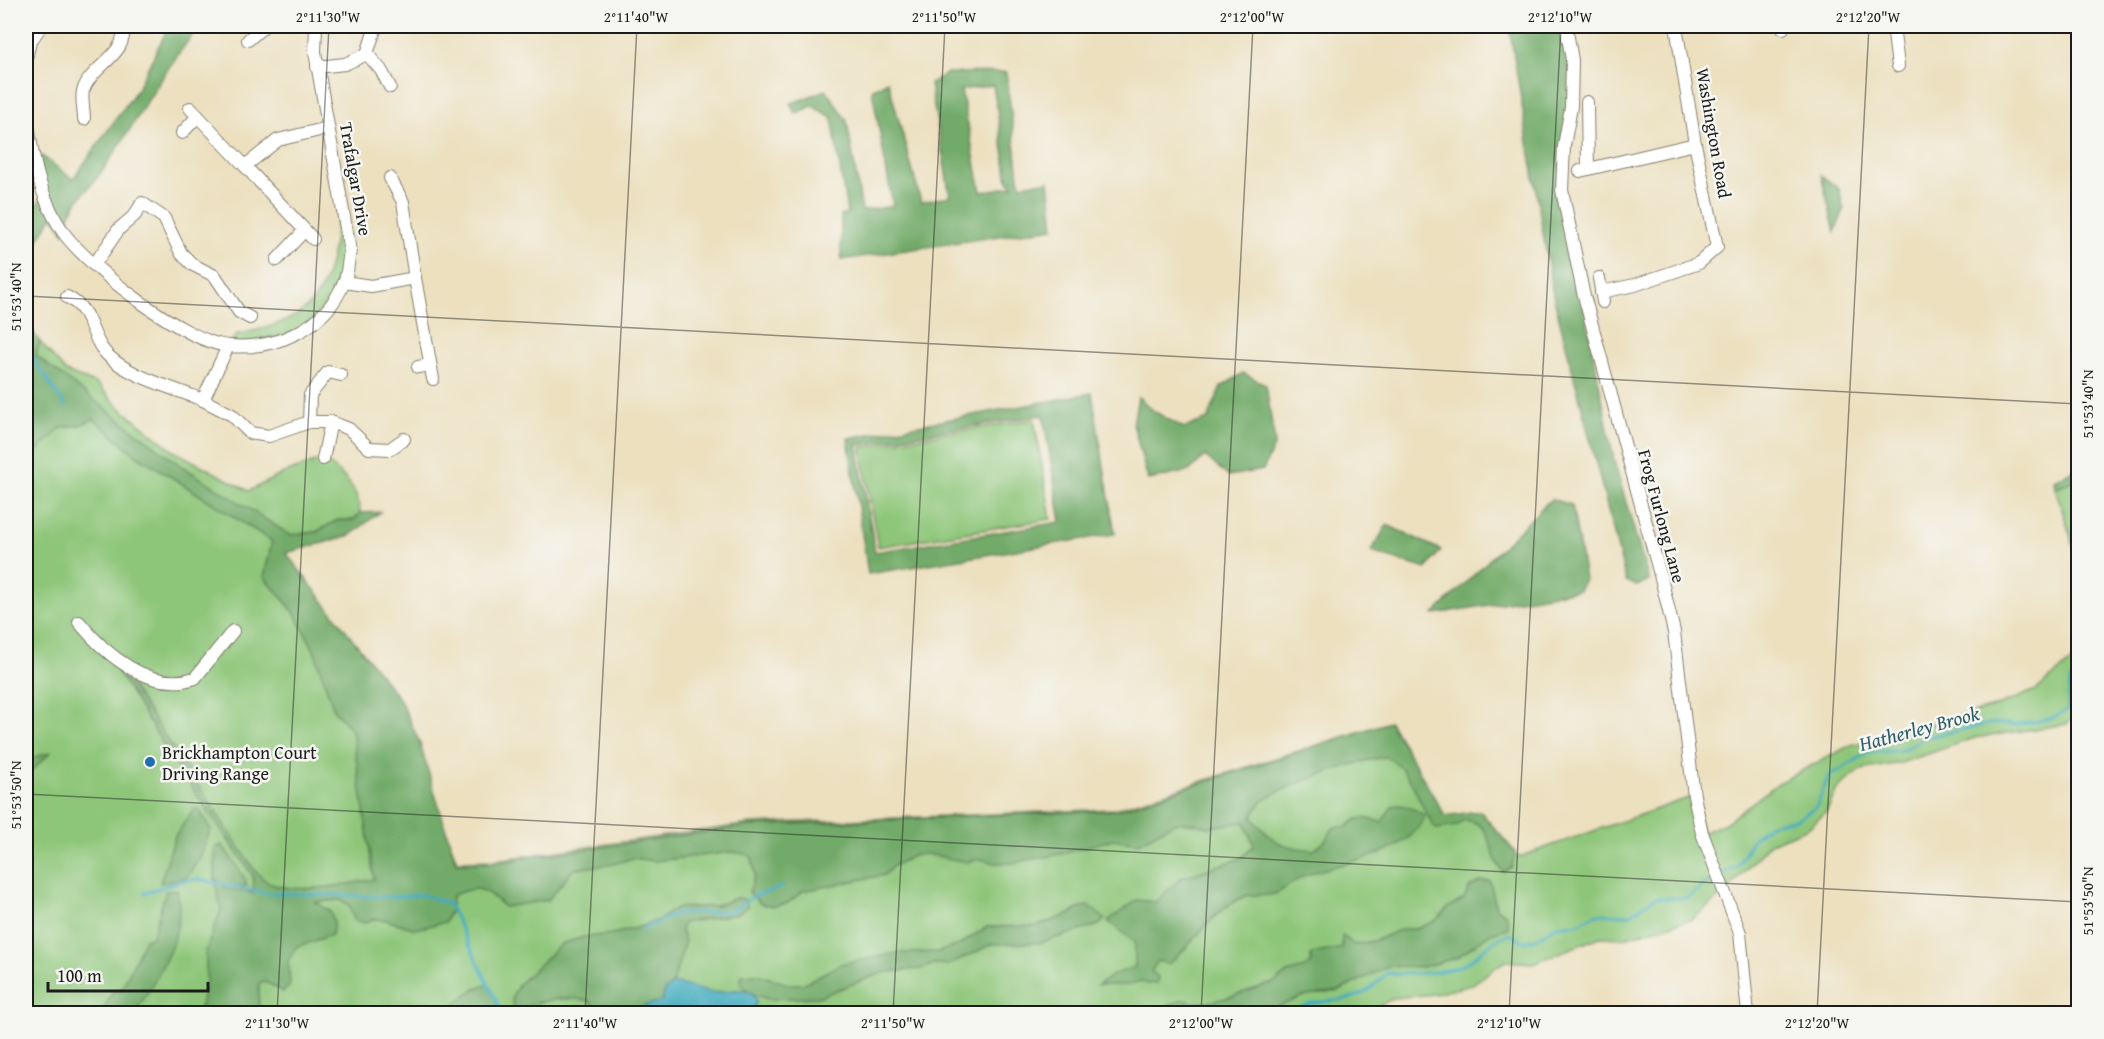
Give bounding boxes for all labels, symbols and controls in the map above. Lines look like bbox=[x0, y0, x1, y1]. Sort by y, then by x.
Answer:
text: 2°11'30"W bbox=[296, 6, 361, 27]
text: 2°11'40"W bbox=[604, 6, 669, 27]
text: 2°11'50"W bbox=[912, 6, 977, 27]
text: 2°12'00"W bbox=[1220, 6, 1285, 27]
text: 2°12'10"W bbox=[1528, 6, 1593, 27]
text: 2°12'20"W bbox=[1836, 6, 1901, 27]
street label: Washington Road bbox=[1689, 66, 1739, 201]
street label: Trafalgar Drive bbox=[333, 120, 379, 238]
text: 51°53'40"N bbox=[5, 262, 26, 331]
text: 51°53'40"N bbox=[2077, 369, 2098, 438]
street label: Frog Furlong Lane bbox=[1631, 446, 1693, 586]
water label: Hatherley Brook bbox=[1855, 698, 1983, 758]
place label: Brickhampton Court Driving Range bbox=[162, 739, 317, 787]
marker: Brickhampton Court Driving Range bbox=[143, 755, 157, 769]
text: 51°53'50"N bbox=[5, 760, 26, 829]
text: 51°53'50"N bbox=[2077, 866, 2098, 935]
scale bar bbox=[48, 955, 208, 993]
text: 100 m bbox=[57, 962, 102, 989]
text: 2°11'30"W bbox=[245, 1012, 310, 1033]
text: 2°11'40"W bbox=[553, 1012, 618, 1033]
text: 2°11'50"W bbox=[861, 1012, 926, 1033]
text: 2°12'00"W bbox=[1169, 1012, 1234, 1033]
text: 2°12'10"W bbox=[1477, 1012, 1542, 1033]
text: 2°12'20"W bbox=[1785, 1012, 1850, 1033]

